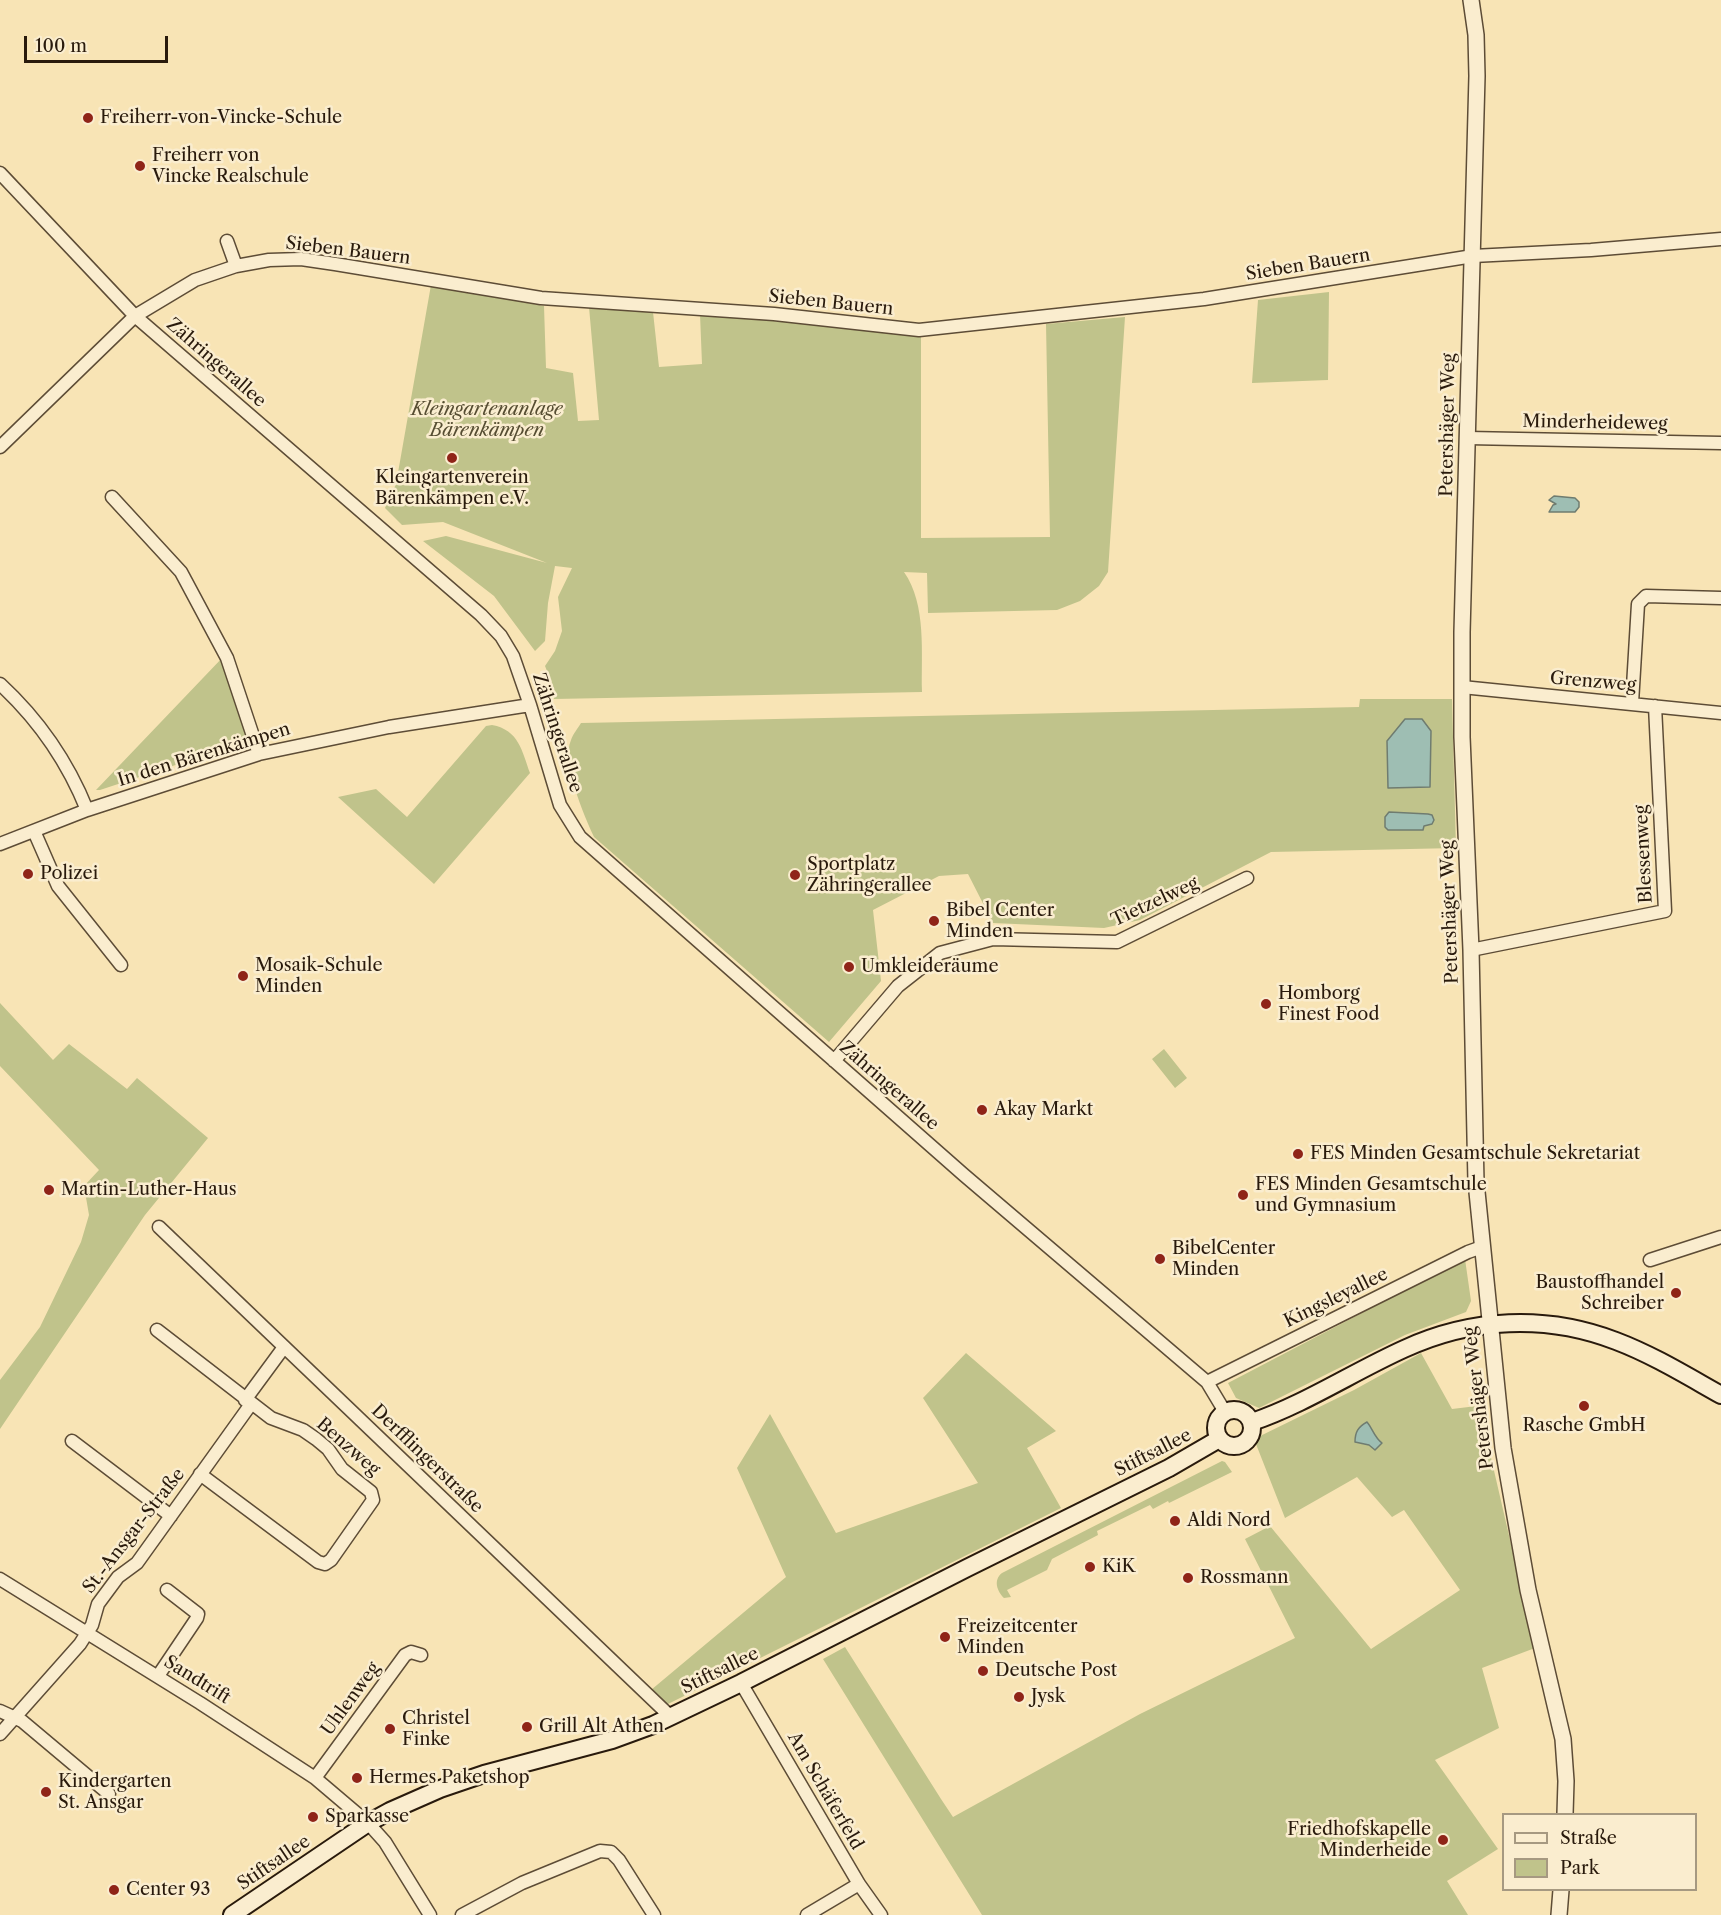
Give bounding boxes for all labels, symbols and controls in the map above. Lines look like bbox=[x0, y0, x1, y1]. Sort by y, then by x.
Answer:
scale bar bbox=[27, 24, 171, 62]
text: 100 m bbox=[35, 35, 87, 57]
place label: Freiherr-von-Vincke-Schule bbox=[100, 107, 342, 129]
marker: Freiherr-von-Vincke-Schule bbox=[81, 111, 95, 125]
place label: Freiherr von Vincke Realschule bbox=[152, 145, 309, 188]
marker: Freiherr von Vincke Realschule bbox=[133, 159, 147, 173]
street label: Sieben Bauern bbox=[284, 233, 412, 269]
street label: Sieben Bauern bbox=[1244, 245, 1372, 285]
street label: Sieben Bauern bbox=[767, 286, 895, 320]
street label: Zähringerallee bbox=[162, 314, 270, 412]
street label: Petershäger Weg bbox=[1436, 353, 1460, 497]
park label: Kleingartenanlage Bärenkämpen bbox=[411, 399, 563, 442]
street label: Minderheideweg bbox=[1522, 411, 1668, 435]
marker: Kleingartenverein Bärenkämpen e.V. bbox=[445, 451, 459, 465]
place label: Kleingartenverein Bärenkämpen e.V. bbox=[375, 467, 529, 510]
street label: Grenzweg bbox=[1549, 667, 1637, 697]
street label: Zähringerallee bbox=[527, 670, 587, 796]
street label: In den Bärenkämpen bbox=[115, 718, 293, 792]
street label: Blessenweg bbox=[1631, 804, 1657, 904]
street label: Petershäger Weg bbox=[1437, 840, 1463, 984]
place label: Sportplatz Zähringerallee bbox=[807, 854, 932, 896]
place label: Polizei bbox=[40, 863, 98, 885]
marker: Polizei bbox=[21, 867, 35, 881]
marker: Sportplatz Zähringerallee bbox=[788, 868, 802, 882]
street label: Tietzelweg bbox=[1108, 872, 1202, 932]
place label: Bibel Center Minden bbox=[946, 900, 1054, 942]
marker: Bibel Center Minden bbox=[927, 914, 941, 928]
place label: Mosaik-Schule Minden bbox=[255, 955, 383, 998]
place label: Umkleideräume bbox=[861, 956, 998, 978]
marker: Umkleideräume bbox=[842, 960, 856, 974]
marker: Mosaik-Schule Minden bbox=[236, 969, 250, 983]
place label: Homborg Finest Food bbox=[1278, 983, 1379, 1026]
marker: Homborg Finest Food bbox=[1259, 997, 1273, 1011]
street label: Zähringerallee bbox=[835, 1037, 943, 1135]
place label: Akay Markt bbox=[994, 1099, 1093, 1121]
marker: Akay Markt bbox=[975, 1103, 989, 1117]
place label: FES Minden Gesamtschule Sekretariat bbox=[1310, 1143, 1640, 1165]
marker: FES Minden Gesamtschule Sekretariat bbox=[1291, 1147, 1305, 1161]
place label: FES Minden Gesamtschule und Gymnasium bbox=[1255, 1174, 1487, 1216]
place label: Martin-Luther-Haus bbox=[61, 1179, 237, 1201]
marker: Martin-Luther-Haus bbox=[42, 1183, 56, 1197]
marker: FES Minden Gesamtschule und Gymnasium bbox=[1236, 1188, 1250, 1202]
place label: BibelCenter Minden bbox=[1172, 1238, 1275, 1280]
marker: BibelCenter Minden bbox=[1153, 1252, 1167, 1266]
street label: Kingsleyallee bbox=[1280, 1264, 1392, 1332]
place label: Baustoffhandel Schreiber bbox=[1536, 1272, 1664, 1314]
marker: Baustoffhandel Schreiber bbox=[1669, 1286, 1683, 1300]
street label: Petershäger Weg bbox=[1460, 1325, 1498, 1471]
marker: Rasche GmbH bbox=[1577, 1399, 1591, 1413]
street label: Derfflingerstraße bbox=[367, 1400, 487, 1518]
street label: Benzweg bbox=[312, 1414, 384, 1480]
place label: Rasche GmbH bbox=[1522, 1415, 1646, 1437]
street label: Stiftsallee bbox=[1111, 1424, 1195, 1482]
street label: St.-Ansgar-Straße bbox=[78, 1464, 190, 1598]
place label: Aldi Nord bbox=[1187, 1510, 1271, 1532]
marker: Aldi Nord bbox=[1168, 1514, 1182, 1528]
place label: KiK bbox=[1102, 1556, 1135, 1578]
marker: KiK bbox=[1083, 1560, 1097, 1574]
place label: Rossmann bbox=[1200, 1567, 1289, 1589]
marker: Rossmann bbox=[1181, 1571, 1195, 1585]
place label: Freizeitcenter Minden bbox=[957, 1616, 1078, 1658]
marker: Freizeitcenter Minden bbox=[938, 1630, 952, 1644]
street label: Stiftsallee bbox=[678, 1643, 762, 1699]
street label: Sandtrift bbox=[160, 1651, 234, 1709]
street label: Uhlenweg bbox=[317, 1658, 385, 1740]
place label: Deutsche Post bbox=[995, 1660, 1117, 1682]
marker: Deutsche Post bbox=[976, 1664, 990, 1678]
place label: Jysk bbox=[1031, 1686, 1065, 1708]
marker: Jysk bbox=[1012, 1690, 1026, 1704]
place label: Christel Finke bbox=[402, 1708, 470, 1750]
place label: Grill Alt Athen bbox=[539, 1716, 664, 1738]
marker: Grill Alt Athen bbox=[520, 1720, 534, 1734]
marker: Christel Finke bbox=[383, 1722, 397, 1736]
street label: Am Schäferfeld bbox=[783, 1728, 867, 1854]
place label: Hermes Paketshop bbox=[369, 1767, 530, 1789]
place label: Kindergarten St. Ansgar bbox=[58, 1771, 172, 1814]
marker: Hermes Paketshop bbox=[350, 1771, 364, 1785]
marker: Kindergarten St. Ansgar bbox=[39, 1785, 53, 1799]
place label: Sparkasse bbox=[325, 1806, 409, 1828]
marker: Sparkasse bbox=[306, 1810, 320, 1824]
legend bbox=[1502, 1813, 1697, 1891]
place label: Friedhofskapelle Minderheide bbox=[1287, 1819, 1431, 1862]
text: Straße bbox=[1560, 1827, 1617, 1849]
street label: Stiftsallee bbox=[233, 1831, 315, 1895]
marker: Friedhofskapelle Minderheide bbox=[1436, 1833, 1450, 1847]
text: Park bbox=[1560, 1857, 1599, 1879]
place label: Center 93 bbox=[126, 1879, 211, 1901]
marker: Center 93 bbox=[107, 1883, 121, 1897]

